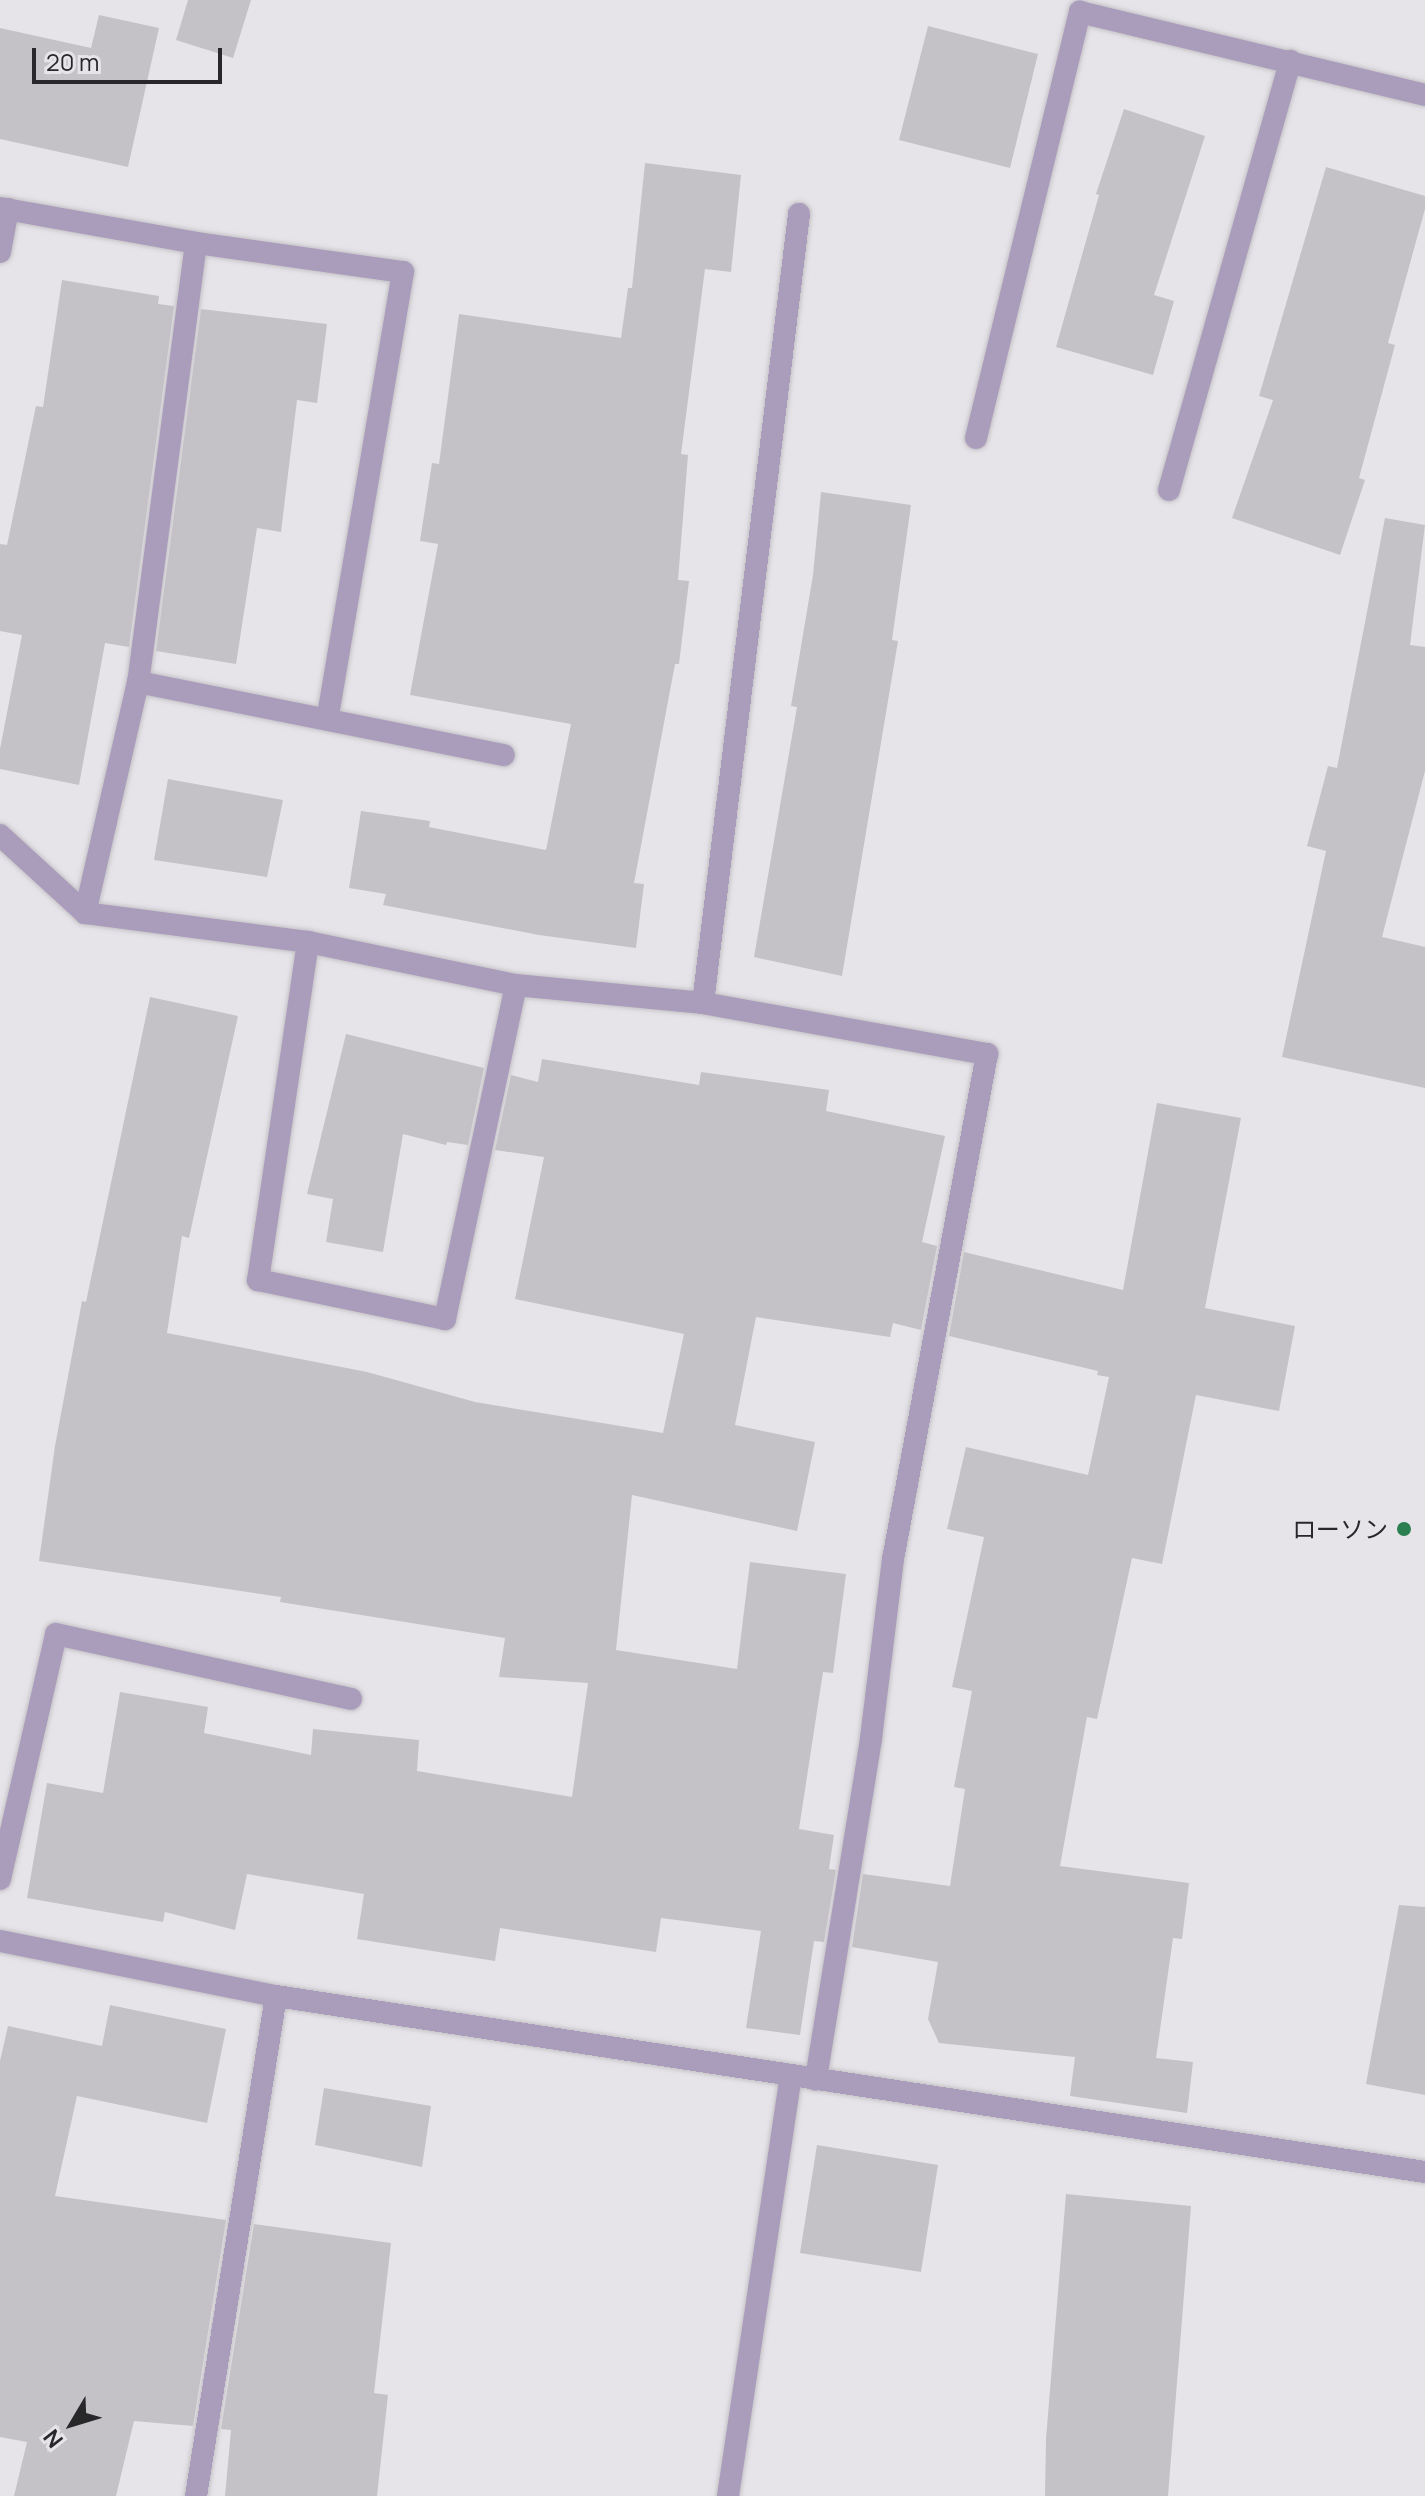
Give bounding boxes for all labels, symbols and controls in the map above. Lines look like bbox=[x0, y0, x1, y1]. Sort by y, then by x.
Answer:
scale bar bbox=[36, 32, 226, 82]
text: 20 m bbox=[46, 45, 99, 78]
place label: ローソン bbox=[1292, 1515, 1388, 1543]
marker: ローソン bbox=[1395, 1520, 1413, 1538]
north arrow bbox=[32, 2384, 112, 2464]
text: N bbox=[36, 2423, 70, 2454]

